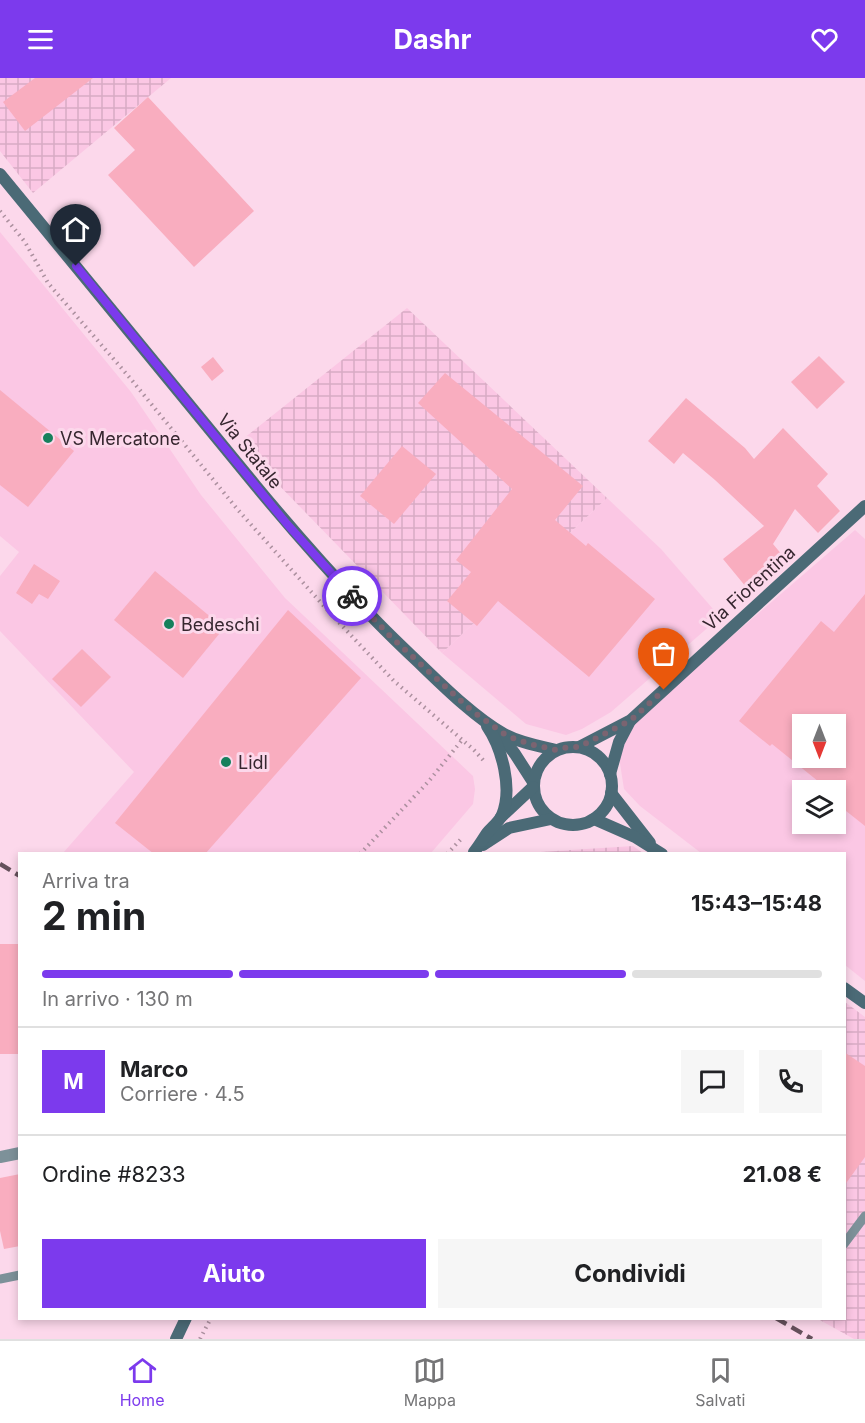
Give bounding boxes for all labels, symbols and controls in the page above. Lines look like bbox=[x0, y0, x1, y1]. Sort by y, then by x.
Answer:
icon: menu bbox=[24, 23, 57, 56]
text: Dashr bbox=[393, 23, 472, 56]
icon: heart bbox=[808, 23, 841, 56]
pin bbox=[50, 204, 101, 266]
icon: home bbox=[59, 213, 92, 246]
street label: Via Statale bbox=[213, 409, 287, 493]
place label: VS Mercatone bbox=[60, 428, 180, 449]
marker: VS Mercatone bbox=[41, 431, 55, 445]
street label: Via Fiorentina bbox=[699, 541, 799, 635]
courier bbox=[322, 566, 382, 626]
icon: bike bbox=[336, 580, 369, 613]
place label: Bedeschi bbox=[181, 614, 260, 635]
marker: Bedeschi bbox=[162, 617, 176, 631]
pin bbox=[638, 628, 689, 690]
icon: bag bbox=[647, 637, 680, 670]
north arrow bbox=[792, 714, 846, 768]
map controls bbox=[792, 714, 846, 834]
place label: Lidl bbox=[238, 752, 268, 773]
marker: Lidl bbox=[219, 755, 233, 769]
button: layers bbox=[792, 780, 846, 834]
text: Arriva tra bbox=[42, 869, 130, 893]
text: 15:43–15:48 bbox=[691, 890, 822, 916]
text: 2 min bbox=[42, 892, 146, 939]
text: In arrivo · 130 m bbox=[42, 987, 193, 1011]
button: chat bbox=[681, 1050, 744, 1113]
button: phone bbox=[759, 1050, 822, 1113]
text: Marco bbox=[120, 1056, 188, 1082]
text: M bbox=[63, 1068, 84, 1094]
text: Corriere · 4.5 bbox=[120, 1082, 245, 1106]
text: Ordine #8233 bbox=[42, 1161, 186, 1187]
text: 21.08 € bbox=[743, 1161, 822, 1187]
button: Aiuto bbox=[42, 1239, 426, 1308]
button: Condividi bbox=[438, 1239, 822, 1308]
tab: Home bbox=[120, 1354, 164, 1410]
tab: Mappa bbox=[404, 1354, 456, 1410]
tab: Salvati bbox=[695, 1354, 745, 1410]

